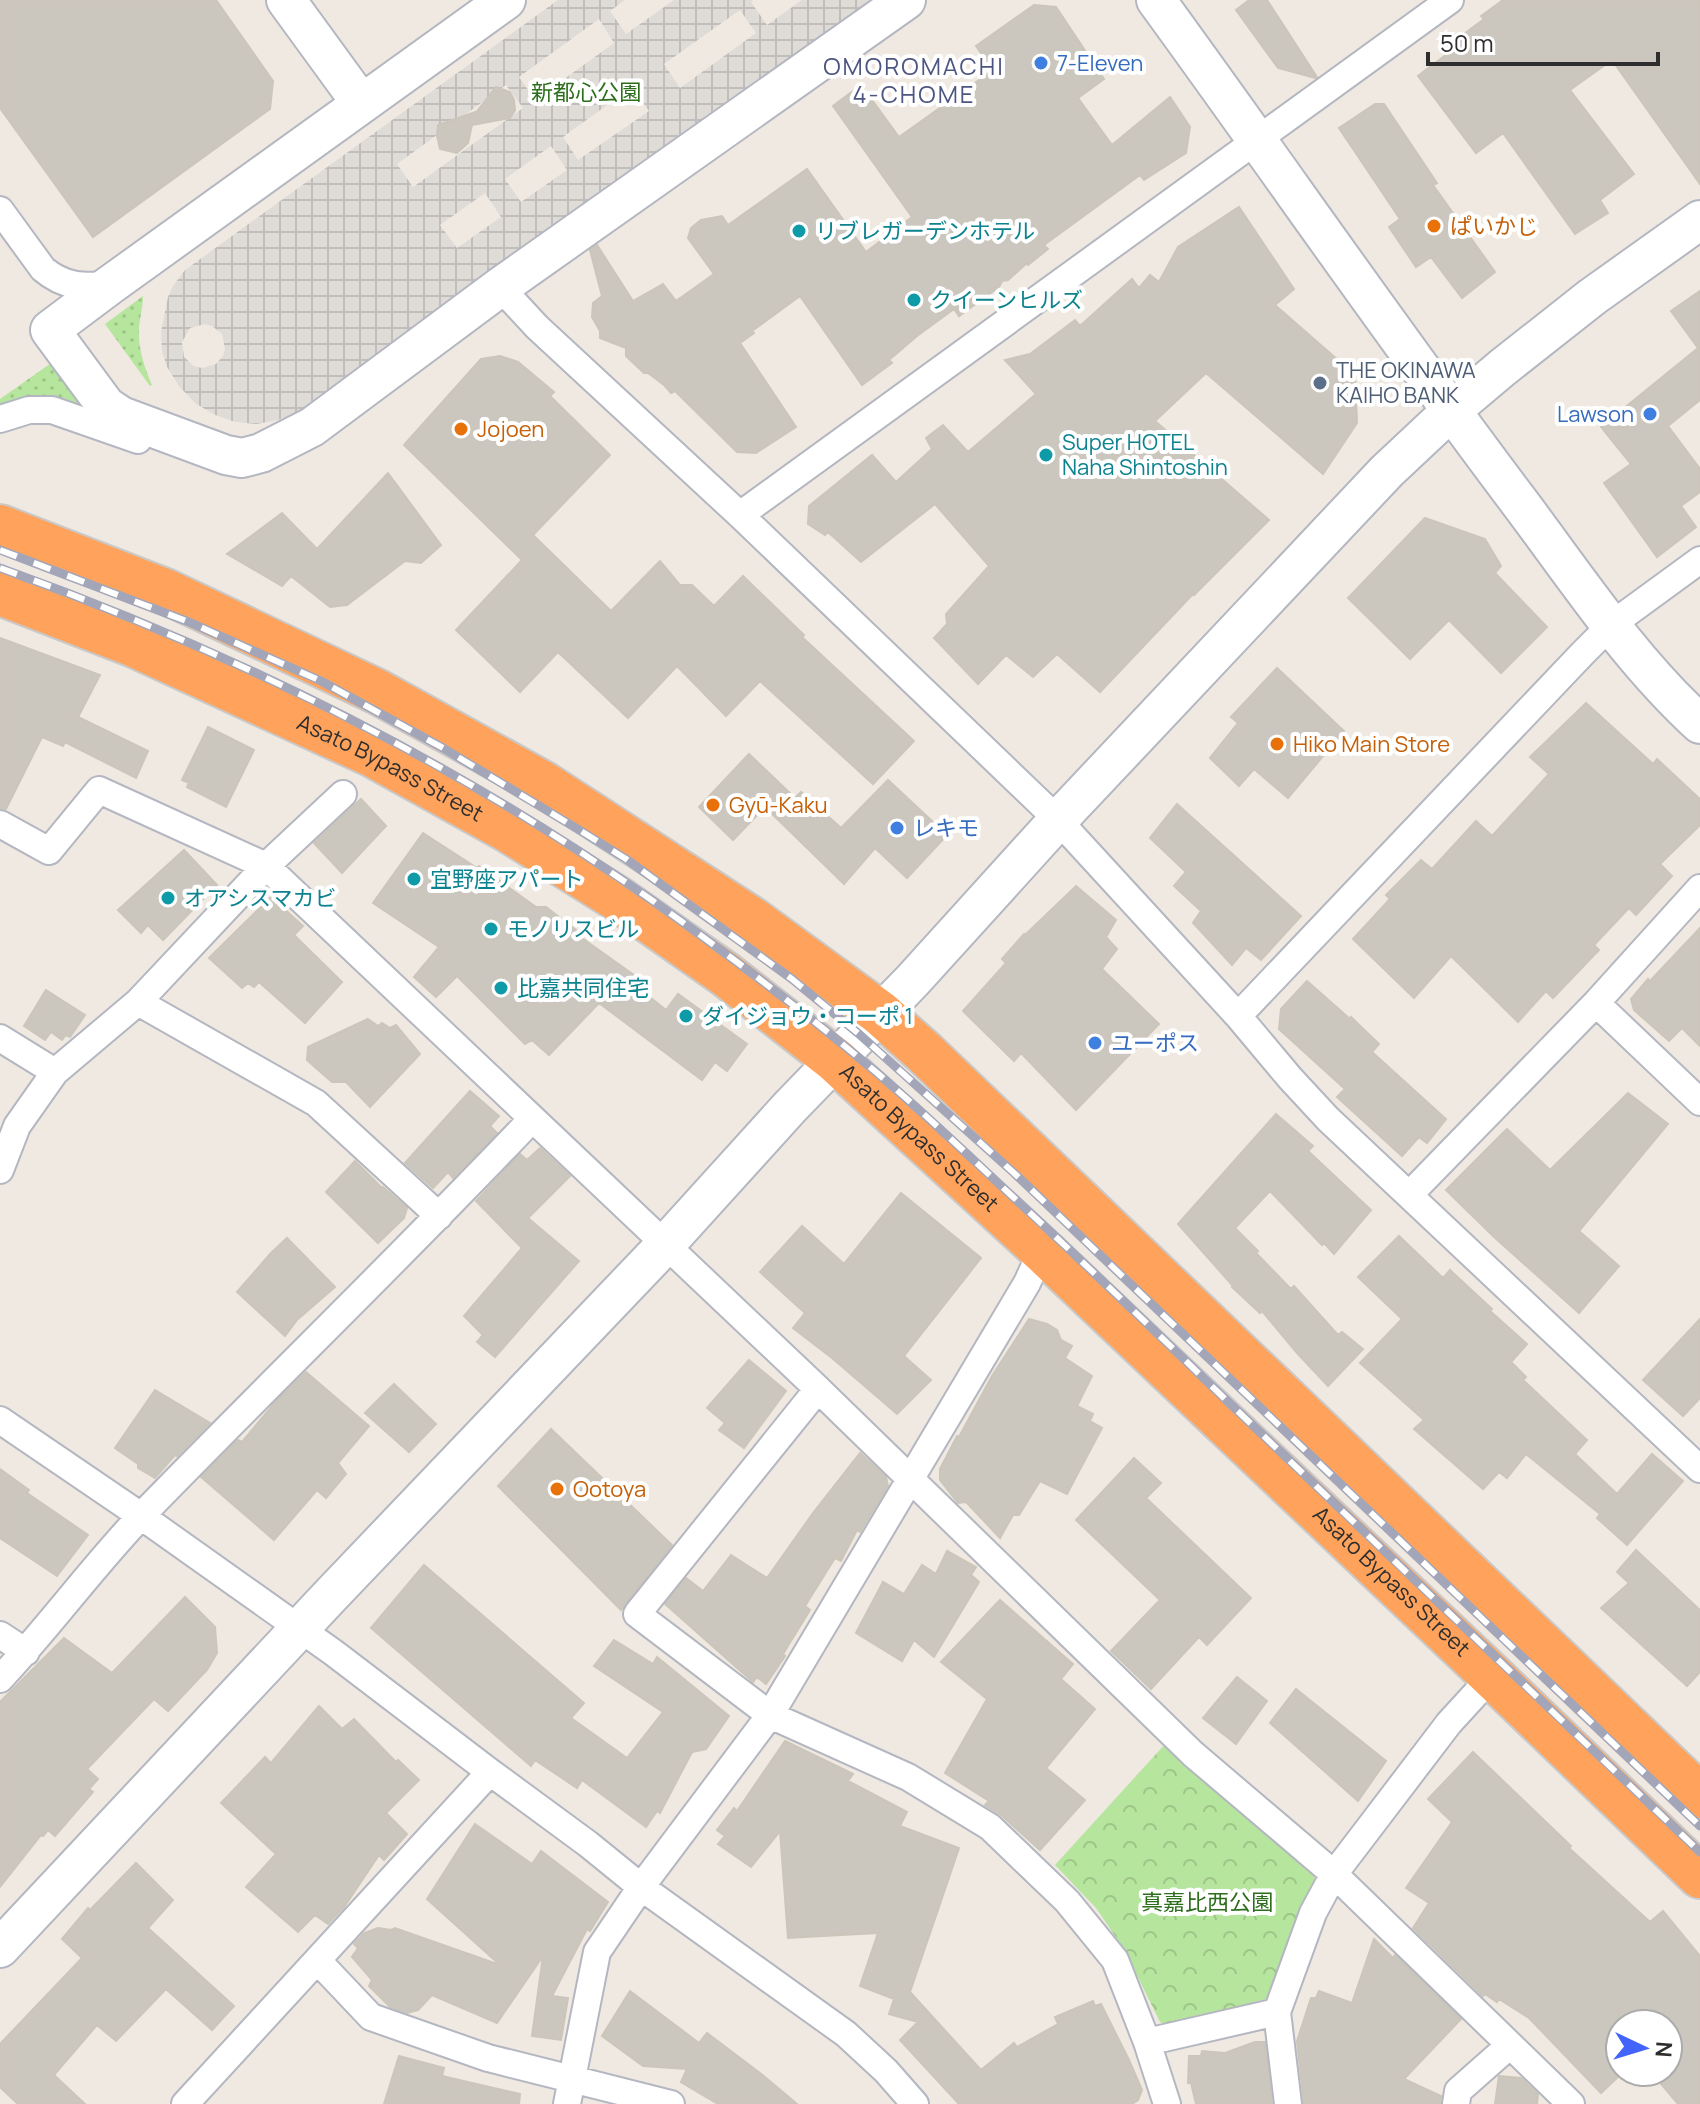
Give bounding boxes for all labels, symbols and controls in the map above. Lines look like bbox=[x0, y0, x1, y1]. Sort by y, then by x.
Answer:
scale bar bbox=[1428, 16, 1658, 66]
text: 50 m bbox=[1440, 26, 1494, 59]
place label: 7-Eleven bbox=[1057, 48, 1143, 78]
district label: OMOROMACHI 4-CHOME bbox=[823, 49, 1005, 110]
marker: 7-Eleven bbox=[1032, 54, 1050, 72]
park label: 新都心公園 bbox=[531, 77, 641, 107]
place label: ぱいかじ bbox=[1450, 211, 1538, 241]
place label: リブレガーデンホテル bbox=[815, 216, 1035, 246]
marker: ぱいかじ bbox=[1425, 217, 1443, 235]
marker: リブレガーデンホテル bbox=[790, 222, 808, 240]
place label: クイーンヒルズ bbox=[930, 285, 1083, 315]
marker: クイーンヒルズ bbox=[905, 291, 923, 309]
place label: THE OKINAWA KAIHO BANK bbox=[1336, 355, 1476, 410]
marker: THE OKINAWA KAIHO BANK bbox=[1311, 374, 1329, 392]
place label: Lawson bbox=[1557, 399, 1634, 429]
marker: Lawson bbox=[1641, 405, 1659, 423]
place label: Jojoen bbox=[477, 414, 544, 444]
marker: Jojoen bbox=[452, 420, 470, 438]
place label: Super HOTEL Naha Shintoshin bbox=[1062, 427, 1228, 482]
marker: Super HOTEL Naha Shintoshin bbox=[1037, 446, 1055, 464]
street label: Asato Bypass Street bbox=[292, 707, 489, 829]
place label: Hiko Main Store bbox=[1293, 729, 1450, 759]
marker: Hiko Main Store bbox=[1268, 735, 1286, 753]
place label: Gyū-Kaku bbox=[729, 790, 828, 820]
marker: Gyū-Kaku bbox=[704, 796, 722, 814]
place label: レキモ bbox=[913, 813, 979, 843]
marker: レキモ bbox=[888, 819, 906, 837]
place label: 宜野座アパート bbox=[430, 864, 584, 894]
marker: 宜野座アパート bbox=[405, 870, 423, 888]
place label: オアシスマカビ bbox=[184, 883, 336, 913]
marker: オアシスマカビ bbox=[159, 889, 177, 907]
place label: モノリスビル bbox=[507, 914, 639, 944]
marker: モノリスビル bbox=[482, 920, 500, 938]
place label: 比嘉共同住宅 bbox=[517, 973, 649, 1003]
marker: 比嘉共同住宅 bbox=[492, 979, 510, 997]
place label: ダイジョウ・コーポ 1 bbox=[702, 1001, 913, 1031]
marker: ダイジョウ・コーポ 1 bbox=[677, 1007, 695, 1025]
place label: ユーポス bbox=[1111, 1028, 1199, 1058]
marker: ユーポス bbox=[1086, 1034, 1104, 1052]
street label: Asato Bypass Street bbox=[833, 1057, 1006, 1218]
place label: Ootoya bbox=[573, 1474, 646, 1504]
marker: Ootoya bbox=[548, 1480, 566, 1498]
street label: Asato Bypass Street bbox=[1307, 1499, 1477, 1663]
park label: 真嘉比西公園 bbox=[1141, 1887, 1273, 1917]
north arrow bbox=[1604, 2008, 1684, 2088]
text: N bbox=[1648, 2040, 1679, 2058]

